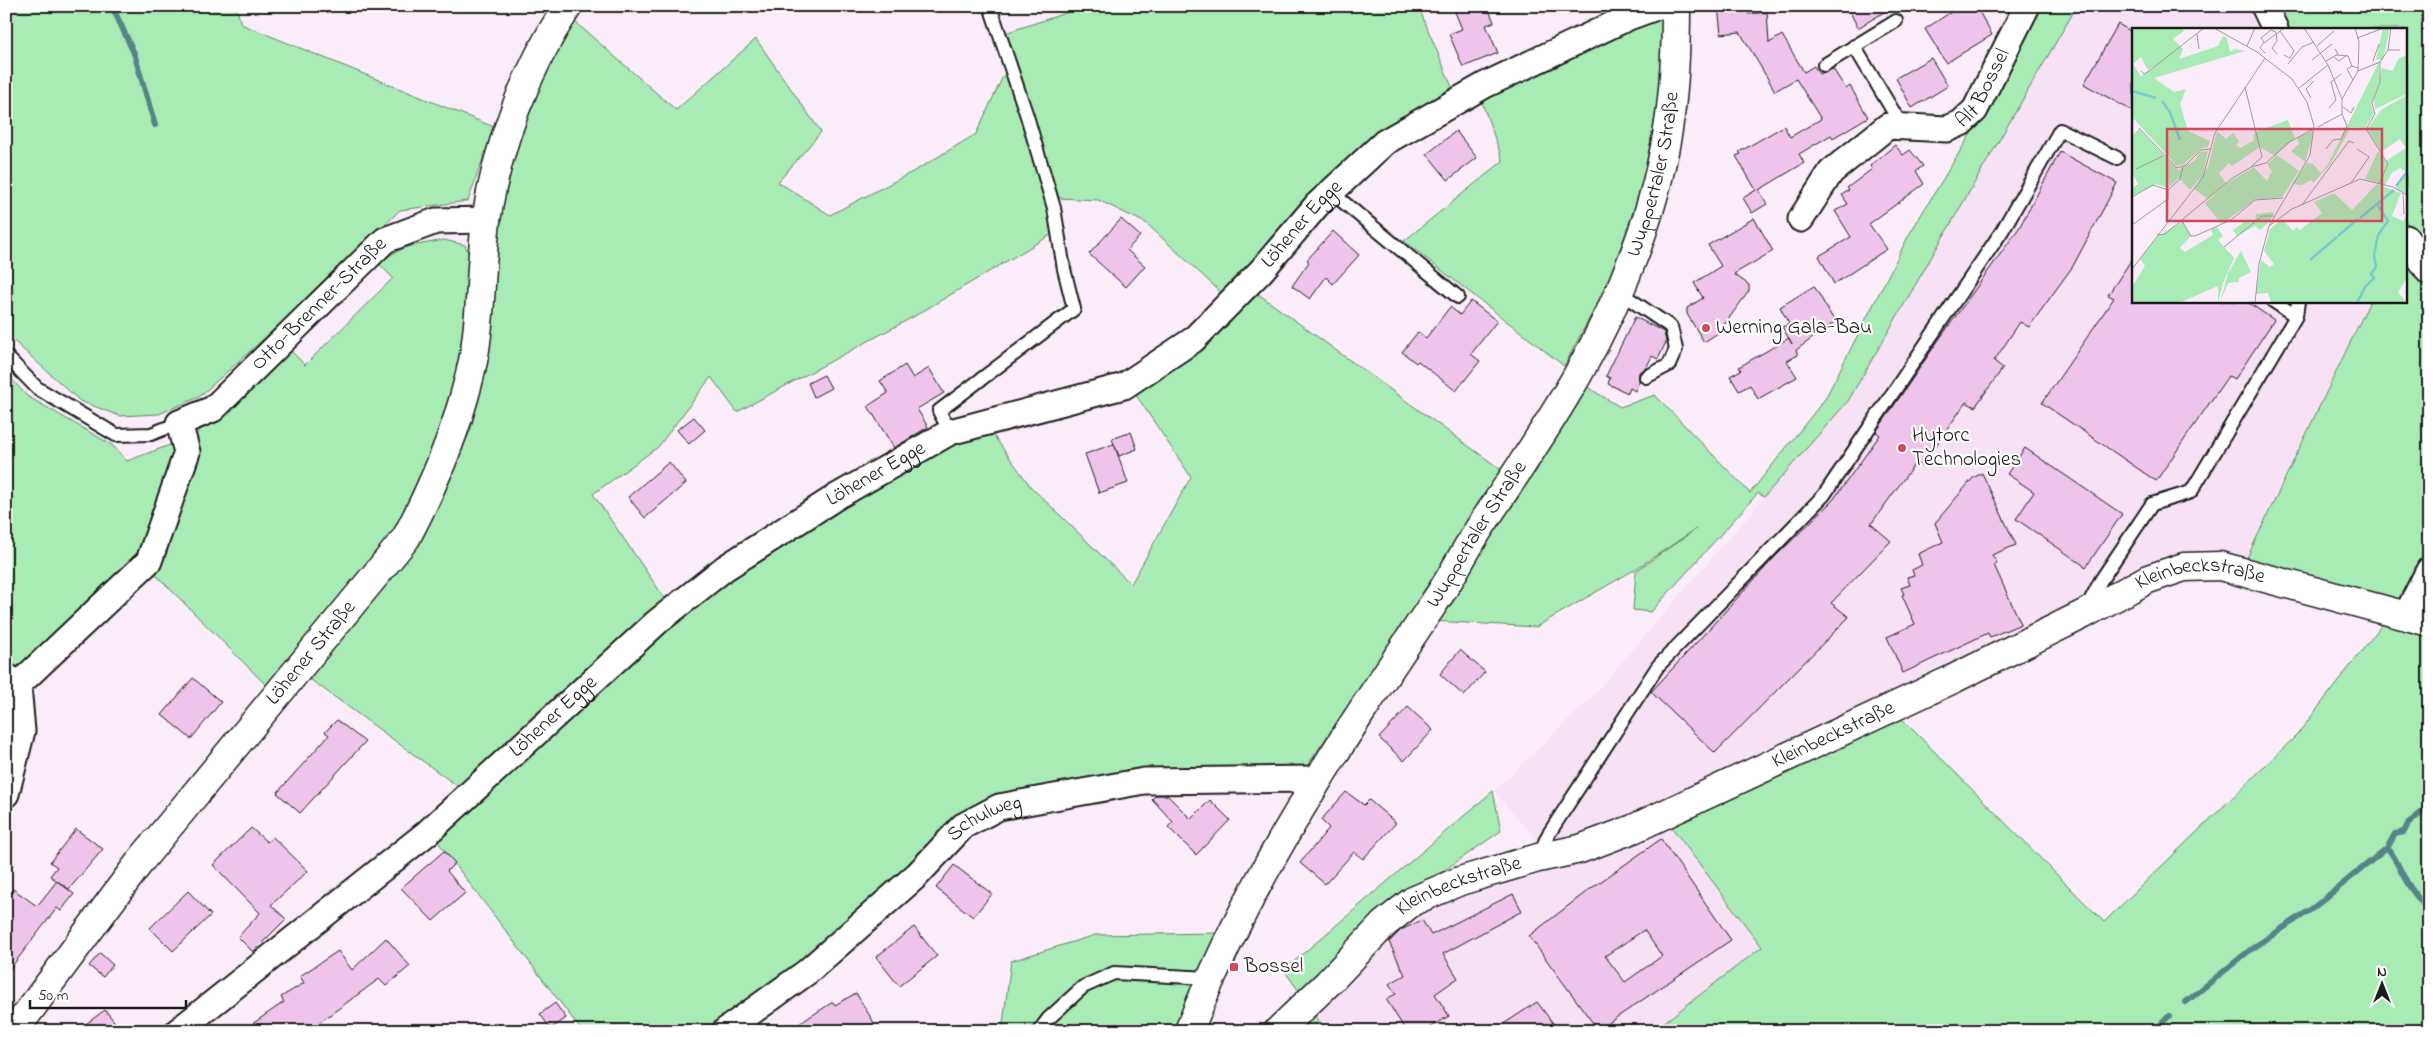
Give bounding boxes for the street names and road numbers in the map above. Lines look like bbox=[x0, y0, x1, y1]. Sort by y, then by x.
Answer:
street label: Alt Bossel bbox=[1949, 44, 2018, 136]
street label: Wuppertaler Straße bbox=[1620, 90, 1688, 261]
street label: Löhener Egge bbox=[1254, 173, 1350, 275]
street label: Otto-Brenner-Straße bbox=[245, 230, 395, 378]
street label: Löhener Egge bbox=[820, 434, 932, 514]
street label: Wuppertaler Straße bbox=[1419, 455, 1535, 614]
street label: Kleinbeckstraße bbox=[2130, 551, 2269, 598]
street label: Löhener Straße bbox=[259, 594, 364, 712]
street label: Löhener Egge bbox=[503, 668, 605, 765]
street label: Kleinbeckstraße bbox=[1767, 693, 1900, 777]
street label: Schulweg bbox=[940, 788, 1025, 849]
street label: Kleinbeckstraße bbox=[1390, 849, 1526, 924]

